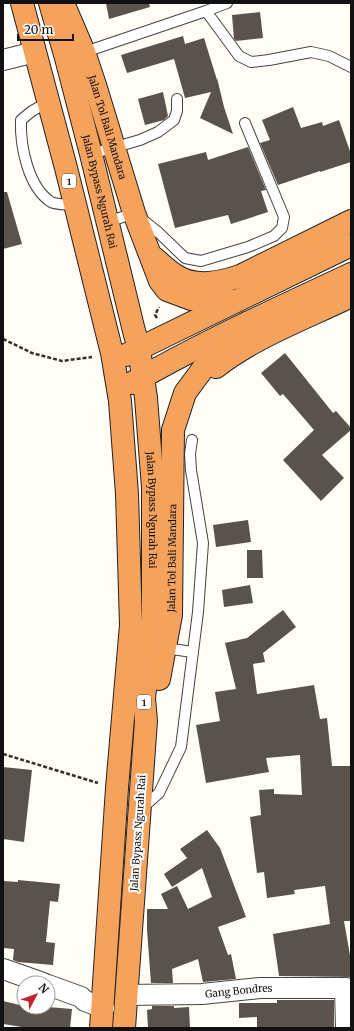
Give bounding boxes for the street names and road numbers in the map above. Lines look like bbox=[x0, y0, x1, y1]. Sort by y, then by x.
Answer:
street label: Jalan Tol Bali Mandara bbox=[85, 72, 130, 181]
street label: Jalan Bypass Ngurah Rai bbox=[79, 132, 120, 250]
road number: 1 bbox=[62, 174, 76, 188]
street label: Jalan Bypass Ngurah Rai bbox=[144, 450, 160, 568]
street label: Jalan Tol Bali Mandara bbox=[165, 503, 179, 613]
road number: 1 bbox=[137, 695, 151, 709]
street label: Jalan Bypass Ngurah Rai bbox=[127, 774, 149, 893]
street label: Gang Bondres bbox=[205, 982, 273, 1000]

